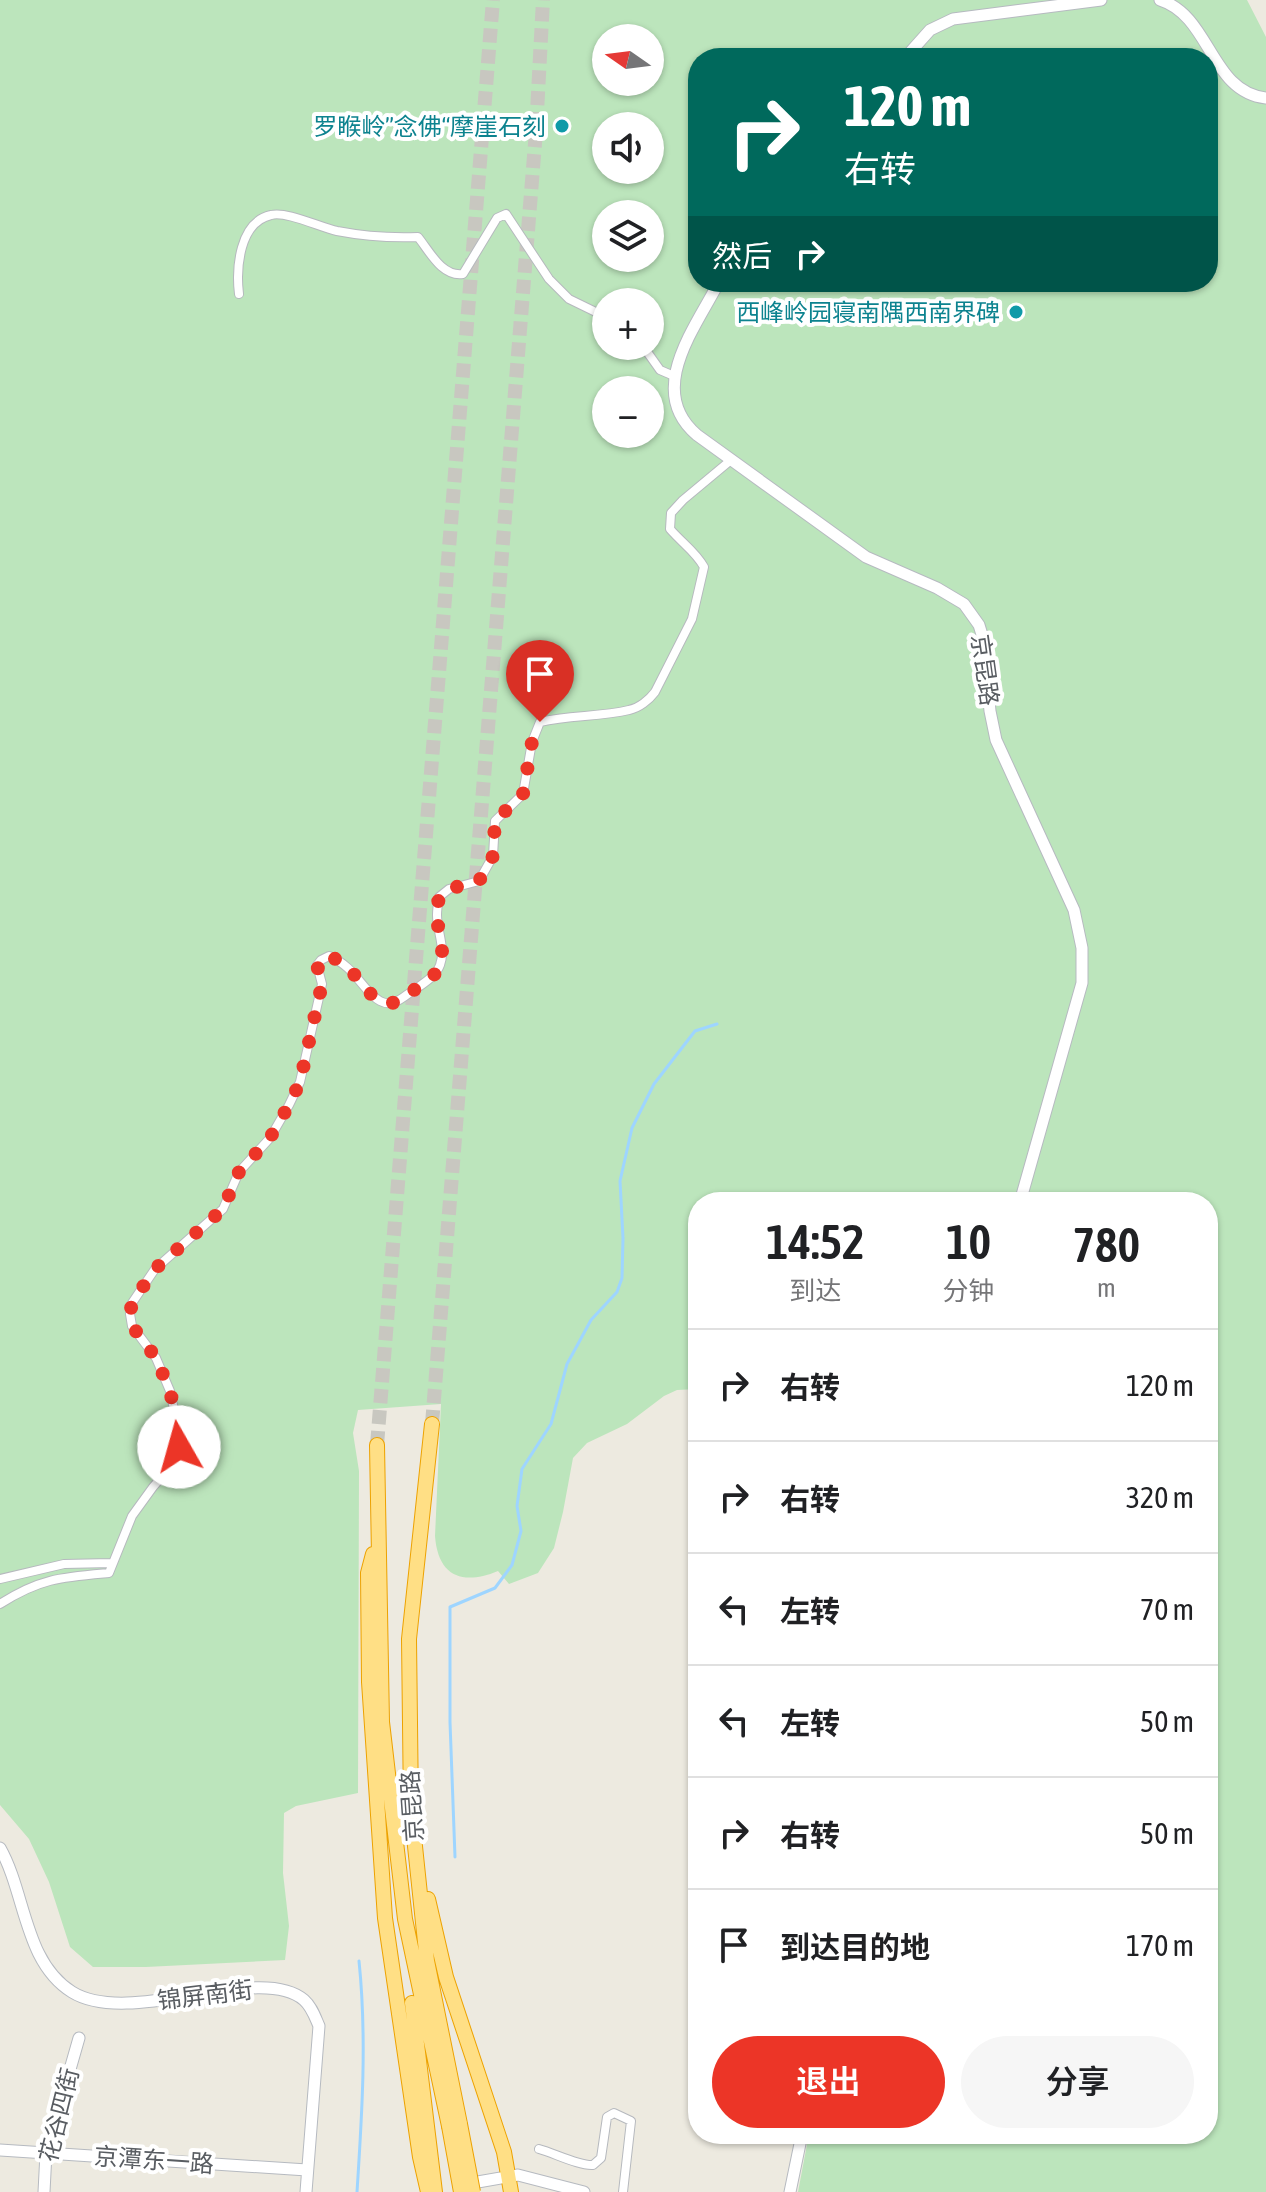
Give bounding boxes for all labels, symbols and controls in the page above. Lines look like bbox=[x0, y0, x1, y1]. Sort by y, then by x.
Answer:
north arrow bbox=[592, 24, 664, 96]
map controls bbox=[592, 24, 664, 448]
text: 120 m bbox=[844, 74, 971, 138]
icon: right bbox=[712, 80, 816, 184]
button: sound bbox=[592, 112, 664, 184]
place label: 罗睺岭”念佛“摩崖石刻 bbox=[313, 113, 546, 140]
marker: 罗睺岭”念佛“摩崖石刻 bbox=[553, 117, 571, 135]
text: 右转 bbox=[844, 148, 916, 190]
button: layers bbox=[592, 200, 664, 272]
icon: right bbox=[788, 232, 832, 276]
text: 然后 bbox=[712, 239, 772, 273]
button: + bbox=[592, 288, 664, 360]
place label: 西峰岭园寝南隅西南界碑 bbox=[736, 299, 1000, 326]
marker: 西峰岭园寝南隅西南界碑 bbox=[1007, 303, 1025, 321]
button: − bbox=[592, 376, 664, 448]
street label: 京昆路 bbox=[967, 632, 1003, 708]
pin bbox=[506, 640, 574, 722]
icon: arrive bbox=[518, 652, 562, 696]
text: 14:52 bbox=[766, 1214, 865, 1269]
text: 10 bbox=[946, 1214, 991, 1269]
text: 780 bbox=[1072, 1217, 1140, 1272]
text: m bbox=[1097, 1273, 1116, 1303]
text: 到达 bbox=[789, 1276, 841, 1306]
text: 分钟 bbox=[943, 1276, 995, 1306]
icon: right bbox=[712, 1363, 756, 1407]
text: 120 m bbox=[1126, 1368, 1194, 1402]
text: 右转 bbox=[780, 1370, 840, 1404]
position arrow bbox=[137, 1405, 221, 1489]
icon: right bbox=[712, 1475, 756, 1519]
text: 320 m bbox=[1126, 1480, 1194, 1514]
text: 右转 bbox=[780, 1482, 840, 1516]
icon: left bbox=[712, 1587, 756, 1631]
text: 70 m bbox=[1140, 1592, 1194, 1626]
text: 左转 bbox=[780, 1594, 840, 1628]
icon: left bbox=[712, 1699, 756, 1743]
text: 50 m bbox=[1140, 1704, 1194, 1738]
text: 左转 bbox=[780, 1706, 840, 1740]
street label: 京昆路 bbox=[396, 1769, 428, 1843]
icon: right bbox=[712, 1811, 756, 1855]
text: 50 m bbox=[1140, 1816, 1194, 1850]
text: 右转 bbox=[780, 1818, 840, 1852]
icon: arrive bbox=[712, 1923, 756, 1967]
text: 170 m bbox=[1126, 1928, 1194, 1962]
text: 到达目的地 bbox=[780, 1930, 930, 1964]
street label: 锦屏南街 bbox=[156, 1976, 254, 2014]
button: 退出 bbox=[712, 2036, 945, 2128]
button: 分享 bbox=[961, 2036, 1194, 2128]
street label: 花谷四街 bbox=[34, 2065, 84, 2165]
street label: 京潭东一路 bbox=[93, 2142, 215, 2178]

